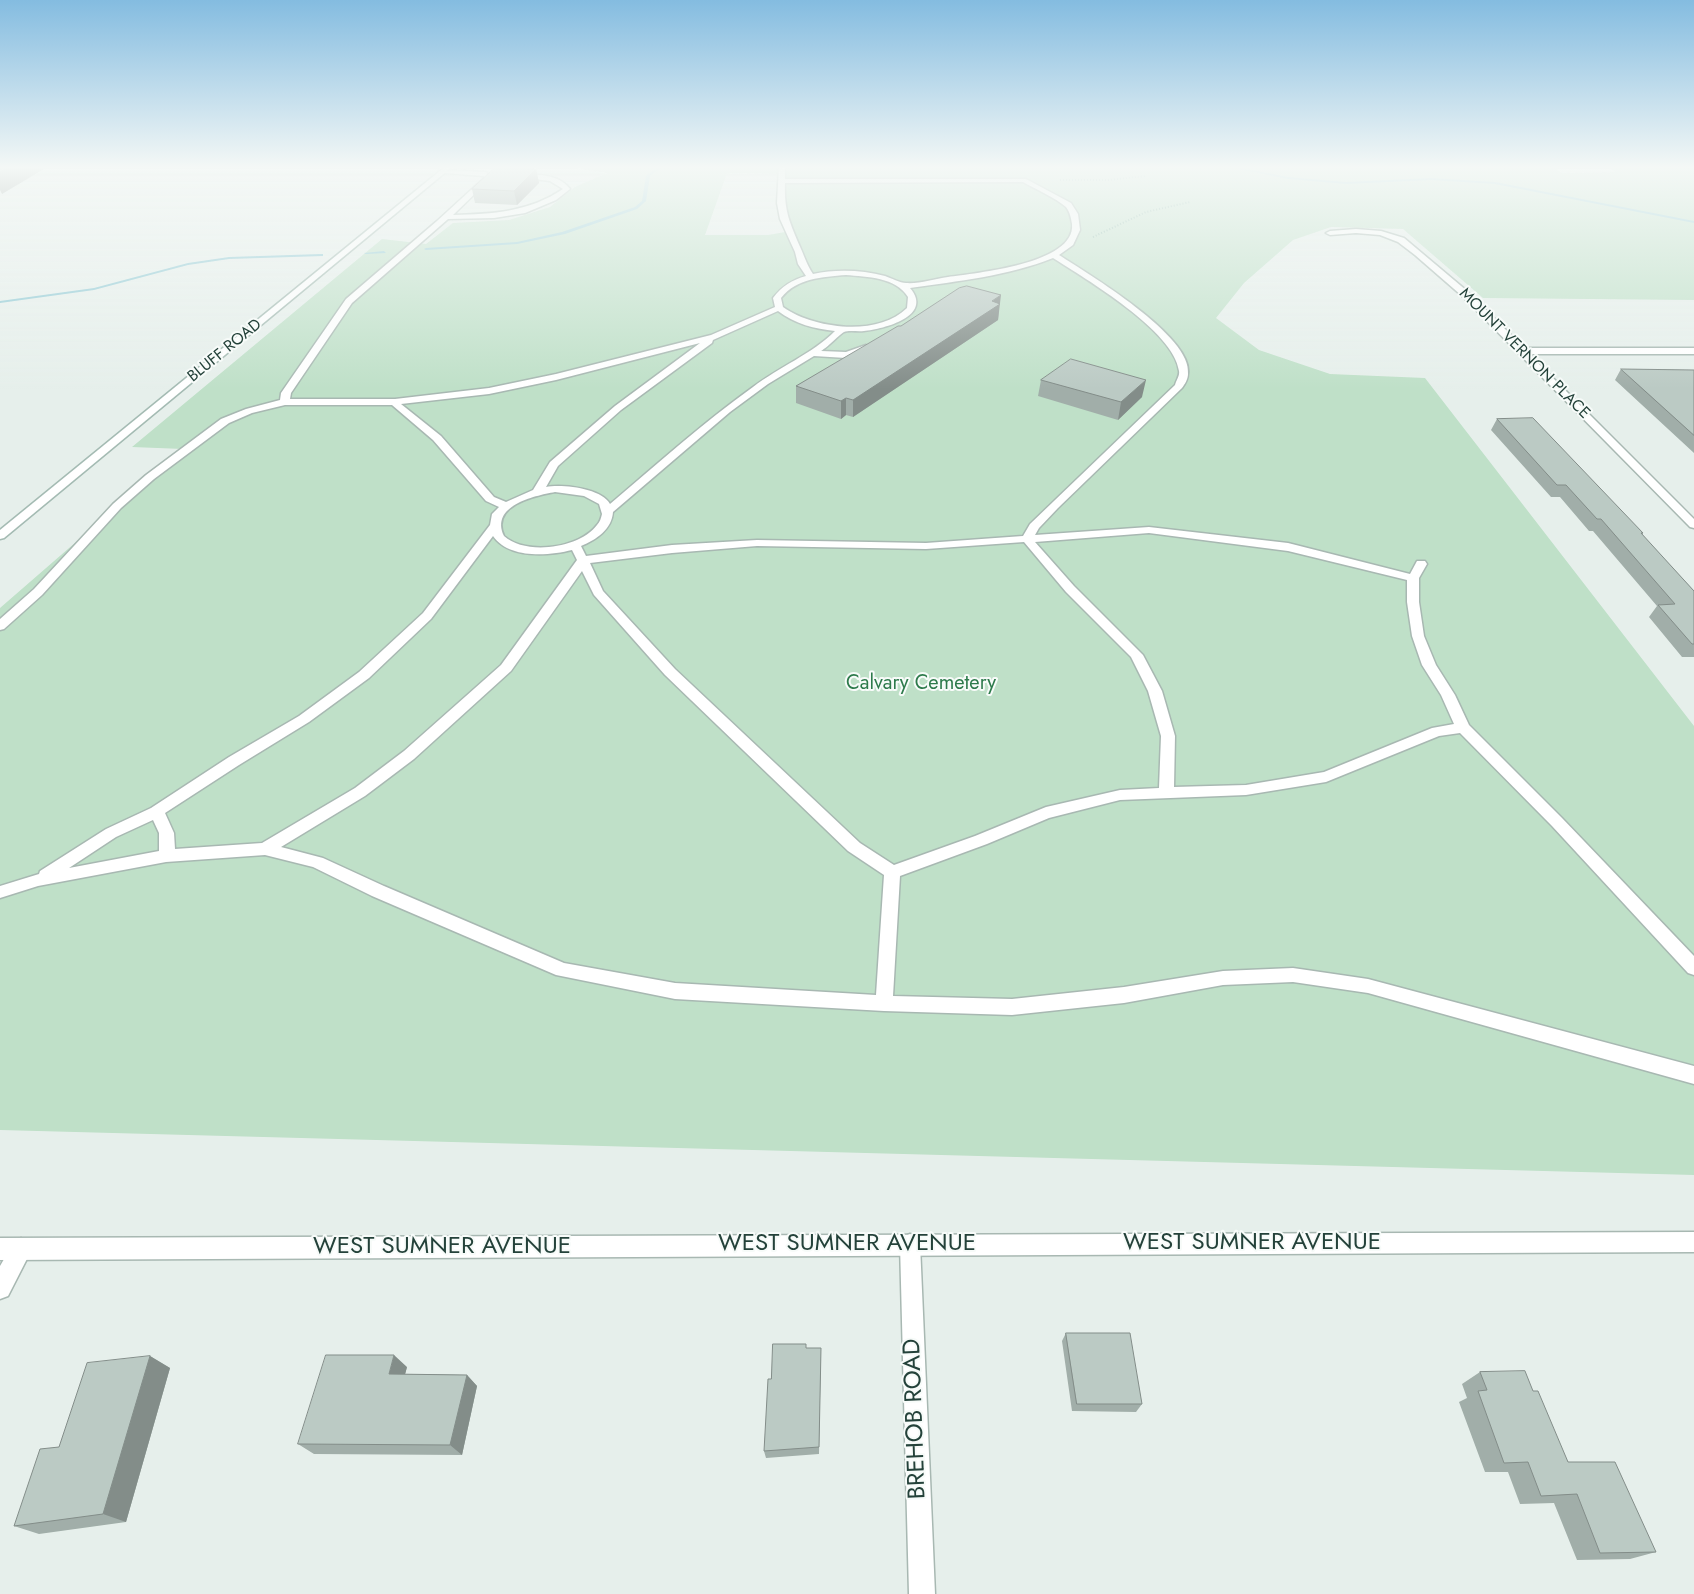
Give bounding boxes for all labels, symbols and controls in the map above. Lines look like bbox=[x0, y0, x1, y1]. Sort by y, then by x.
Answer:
street label: MOUNT VERNON PLACE bbox=[1455, 285, 1593, 423]
street label: BLUFF ROAD bbox=[184, 315, 266, 387]
park label: Calvary Cemetery bbox=[846, 672, 996, 696]
street label: WEST SUMNER AVENUE bbox=[1123, 1229, 1381, 1257]
street label: WEST SUMNER AVENUE bbox=[718, 1230, 976, 1258]
street label: WEST SUMNER AVENUE bbox=[313, 1233, 571, 1261]
street label: BREHOB ROAD bbox=[899, 1338, 933, 1500]

